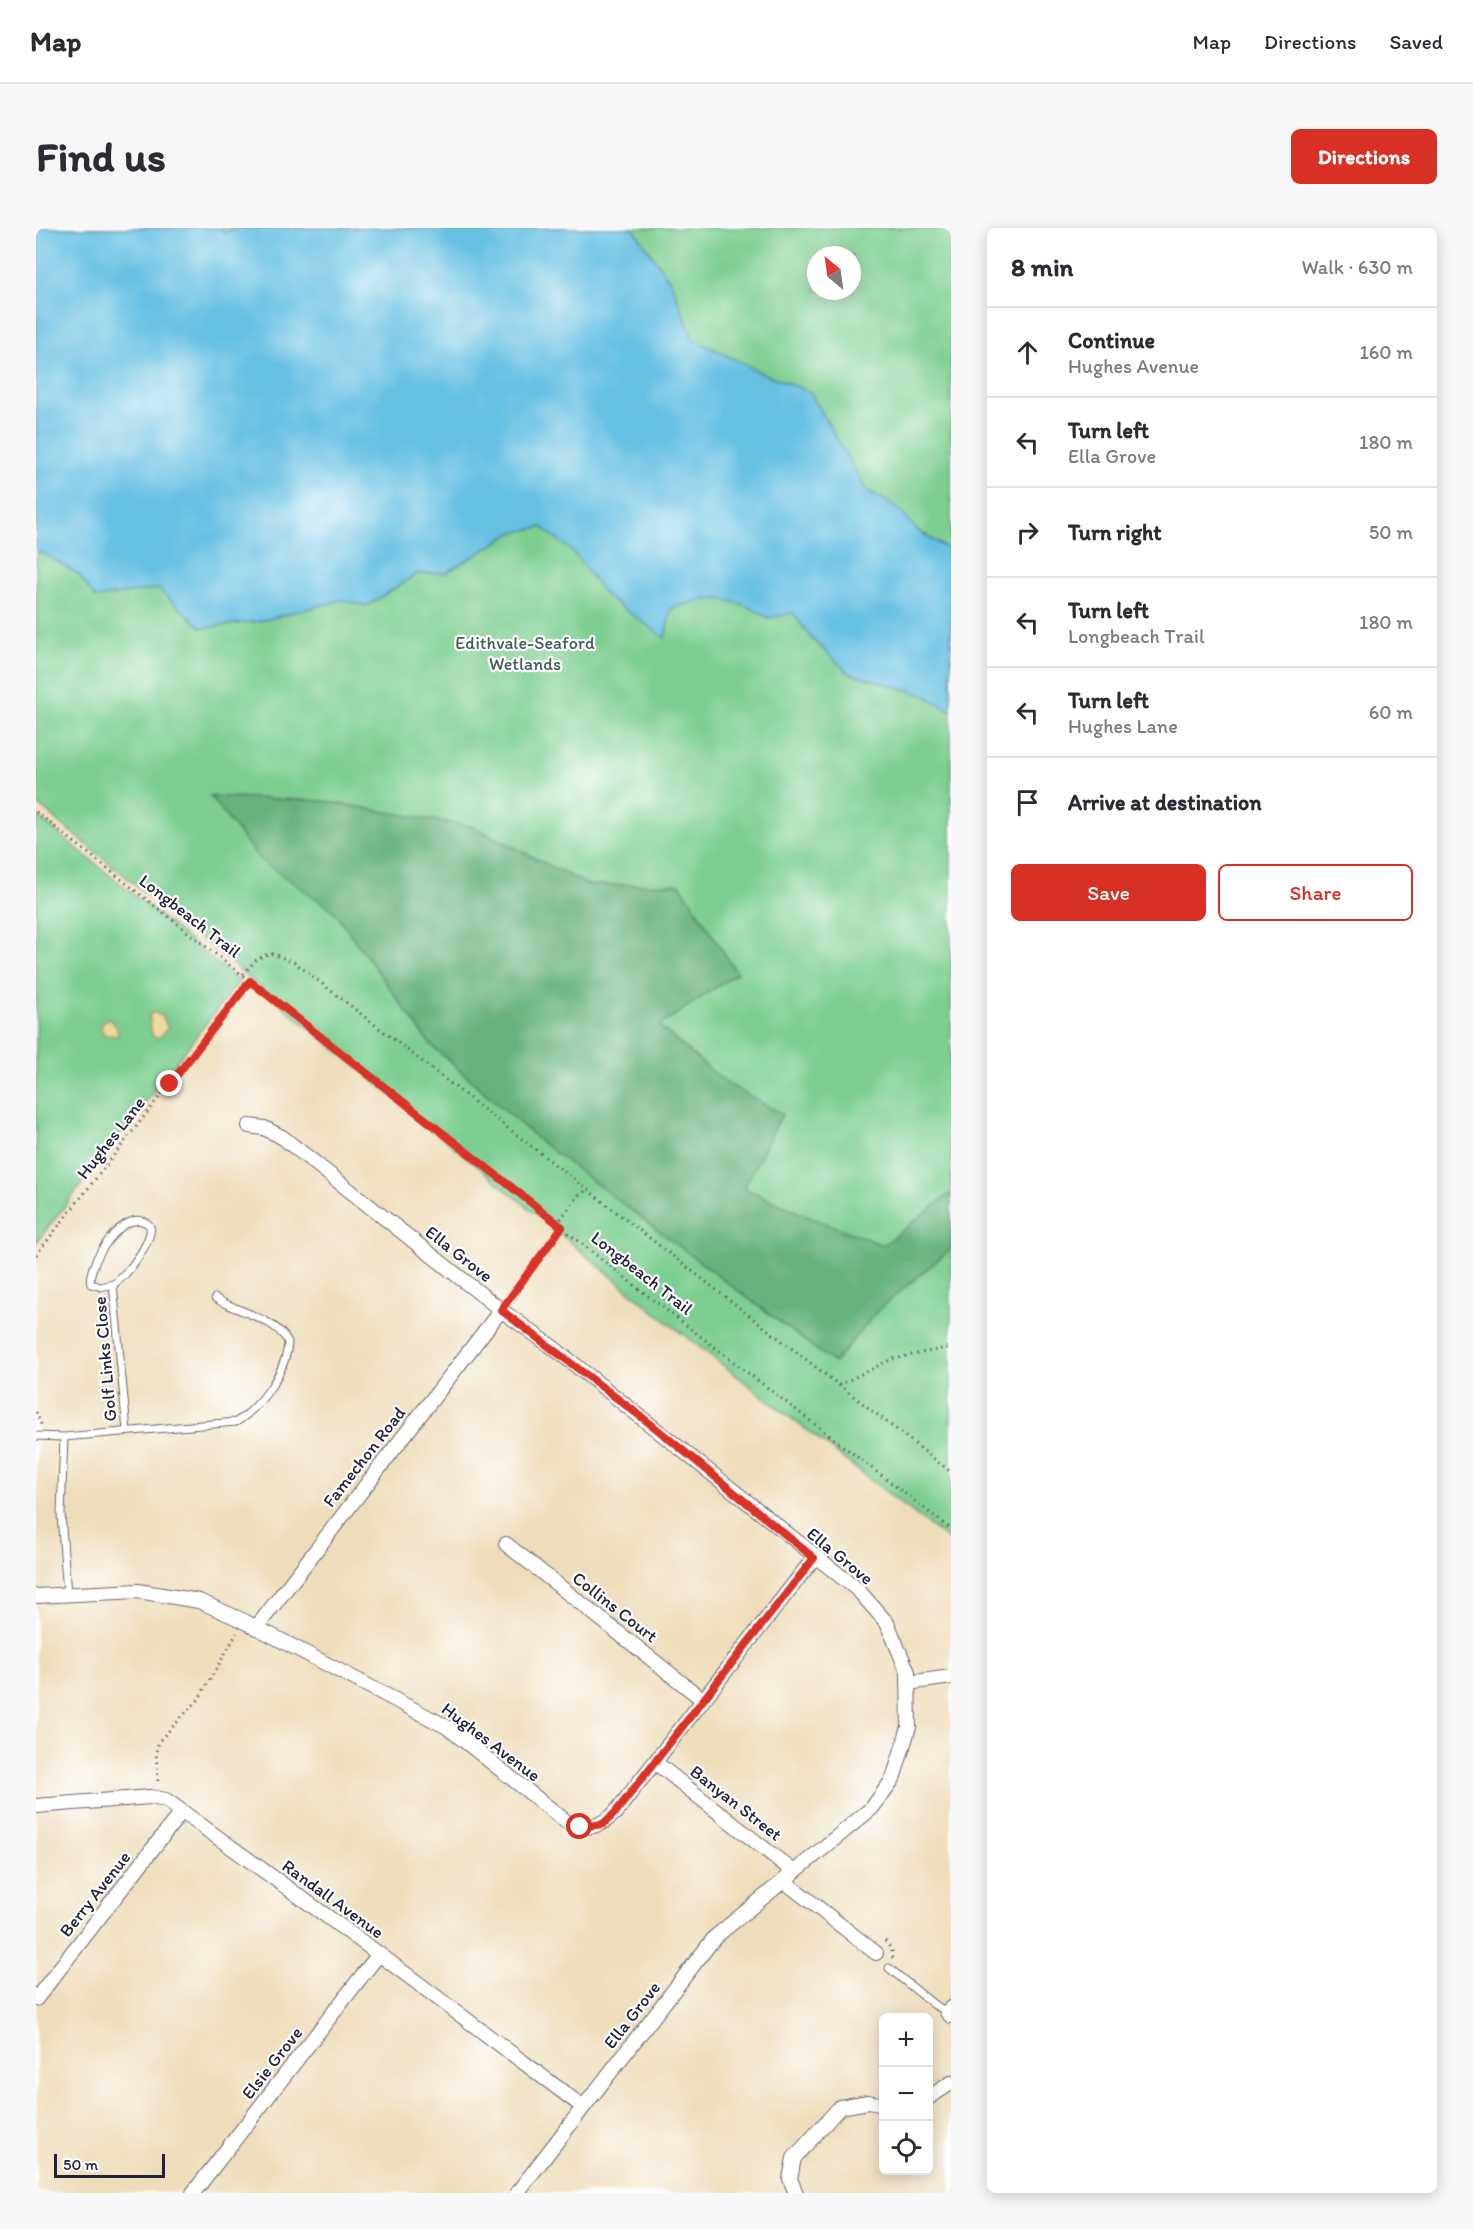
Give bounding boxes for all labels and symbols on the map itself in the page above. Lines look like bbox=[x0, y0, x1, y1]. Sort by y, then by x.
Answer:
north arrow bbox=[807, 246, 861, 300]
park label: Edithvale-Seaford Wetlands bbox=[455, 632, 595, 675]
street label: Longbeach Trail bbox=[135, 869, 245, 963]
route end bbox=[156, 1070, 182, 1096]
street label: Hughes Lane bbox=[72, 1092, 150, 1184]
street label: Ella Grove bbox=[421, 1221, 497, 1287]
street label: Longbeach Trail bbox=[587, 1226, 697, 1320]
street label: Golf Links Close bbox=[89, 1296, 121, 1422]
street label: Famechon Road bbox=[318, 1402, 410, 1512]
street label: Ella Grove bbox=[802, 1523, 878, 1589]
street label: Collins Court bbox=[568, 1567, 662, 1647]
street label: Hughes Avenue bbox=[437, 1698, 545, 1786]
street label: Banyan Street bbox=[686, 1760, 786, 1846]
route start bbox=[566, 1813, 592, 1839]
street label: Berry Avenue bbox=[55, 1847, 135, 1941]
street label: Randall Avenue bbox=[278, 1855, 388, 1943]
street label: Ella Grove bbox=[599, 1977, 665, 2053]
street label: Elsie Grove bbox=[237, 2022, 307, 2104]
scale bar bbox=[54, 2151, 165, 2178]

